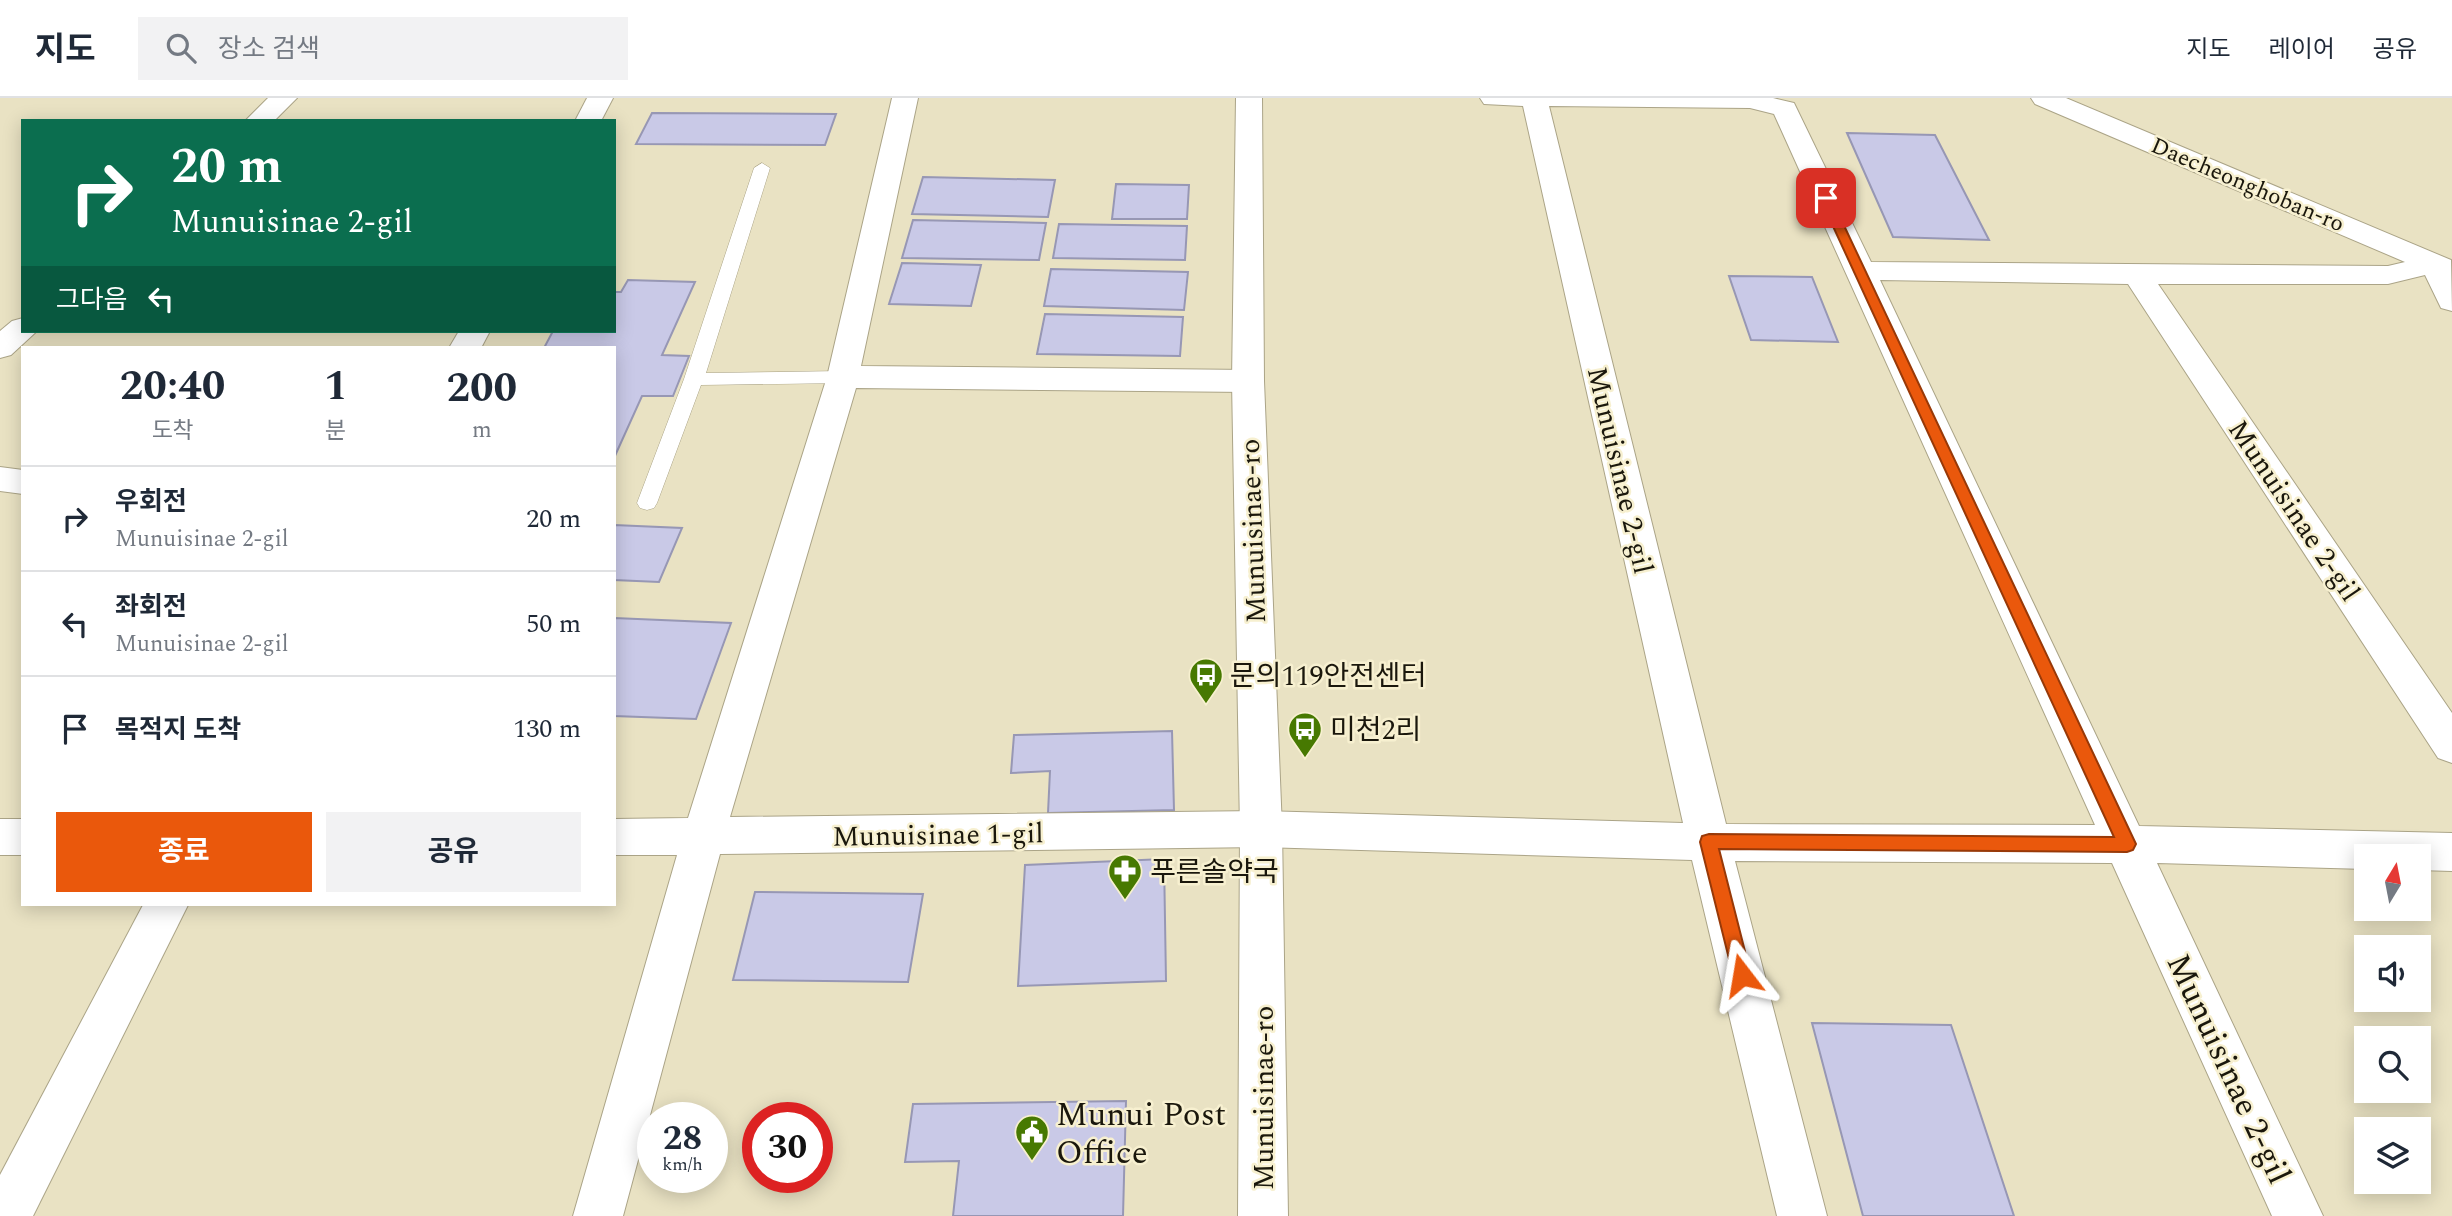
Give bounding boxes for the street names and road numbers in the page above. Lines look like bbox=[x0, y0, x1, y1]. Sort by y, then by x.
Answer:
street label: Daecheonghoban-ro bbox=[2145, 129, 2350, 242]
street label: Munuisinae 2-gil bbox=[1575, 363, 1664, 578]
street label: Munuisinae 2-gil bbox=[2217, 411, 2371, 610]
street label: Munuisinae-ro bbox=[1229, 438, 1278, 624]
street label: Munuisinae 1-gil bbox=[832, 812, 1044, 859]
street label: Munuisinae 2-gil bbox=[2153, 945, 2303, 1192]
street label: Munuisinae-ro bbox=[1243, 1006, 1286, 1190]

